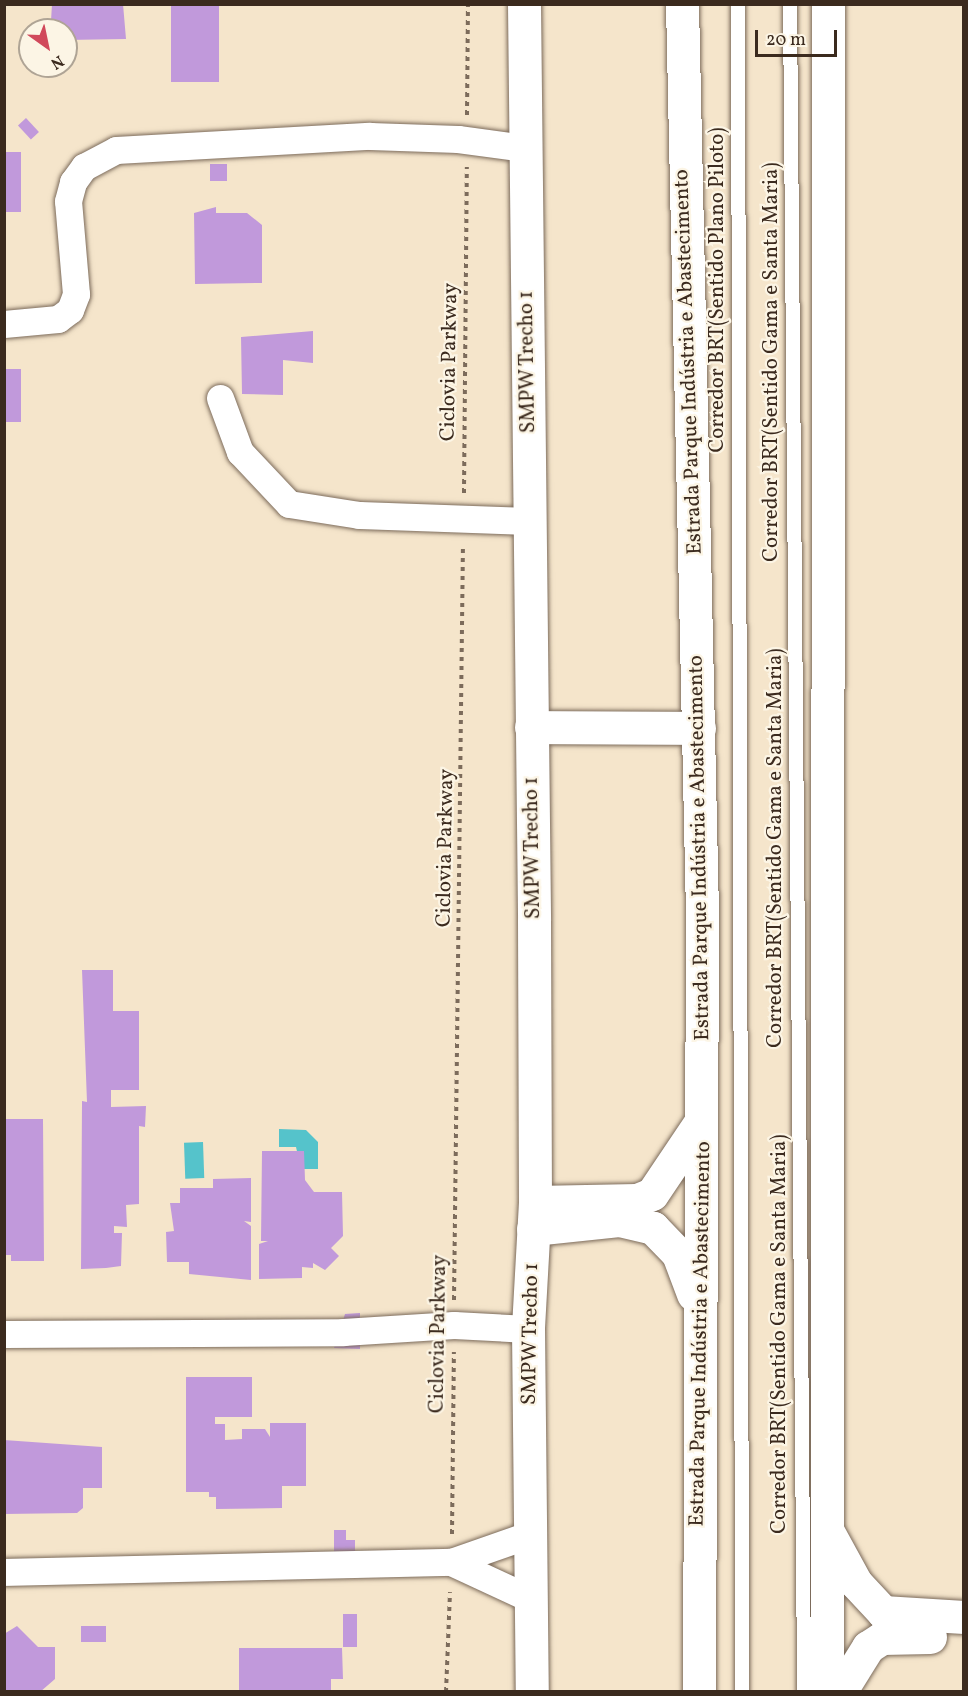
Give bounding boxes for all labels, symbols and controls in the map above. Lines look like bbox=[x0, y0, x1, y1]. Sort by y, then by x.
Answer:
north arrow bbox=[18, 18, 78, 78]
scale bar bbox=[758, 18, 840, 56]
text: 20 m bbox=[766, 28, 806, 53]
text: N bbox=[46, 49, 68, 74]
street label: Corredor BRT(Sentido Plano Piloto) bbox=[705, 127, 731, 453]
street label: Corredor BRT(Sentido Gama e Santa Maria) bbox=[759, 162, 785, 562]
street label: Estrada Parque Indústria e Abastecimento bbox=[670, 169, 708, 555]
street label: Ciclovia Parkway bbox=[436, 283, 464, 441]
street label: SMPW Trecho 1 bbox=[514, 290, 542, 434]
street label: Corredor BRT(Sentido Gama e Santa Maria) bbox=[763, 648, 789, 1048]
street label: Estrada Parque Indústria e Abastecimento bbox=[684, 655, 716, 1041]
street label: Ciclovia Parkway bbox=[432, 769, 460, 927]
street label: SMPW Trecho 1 bbox=[519, 776, 547, 920]
street label: Corredor BRT(Sentido Gama e Santa Maria) bbox=[767, 1134, 793, 1534]
street label: Estrada Parque Indústria e Abastecimento bbox=[685, 1141, 717, 1527]
street label: Ciclovia Parkway bbox=[425, 1255, 453, 1413]
street label: SMPW Trecho 1 bbox=[517, 1262, 545, 1406]

